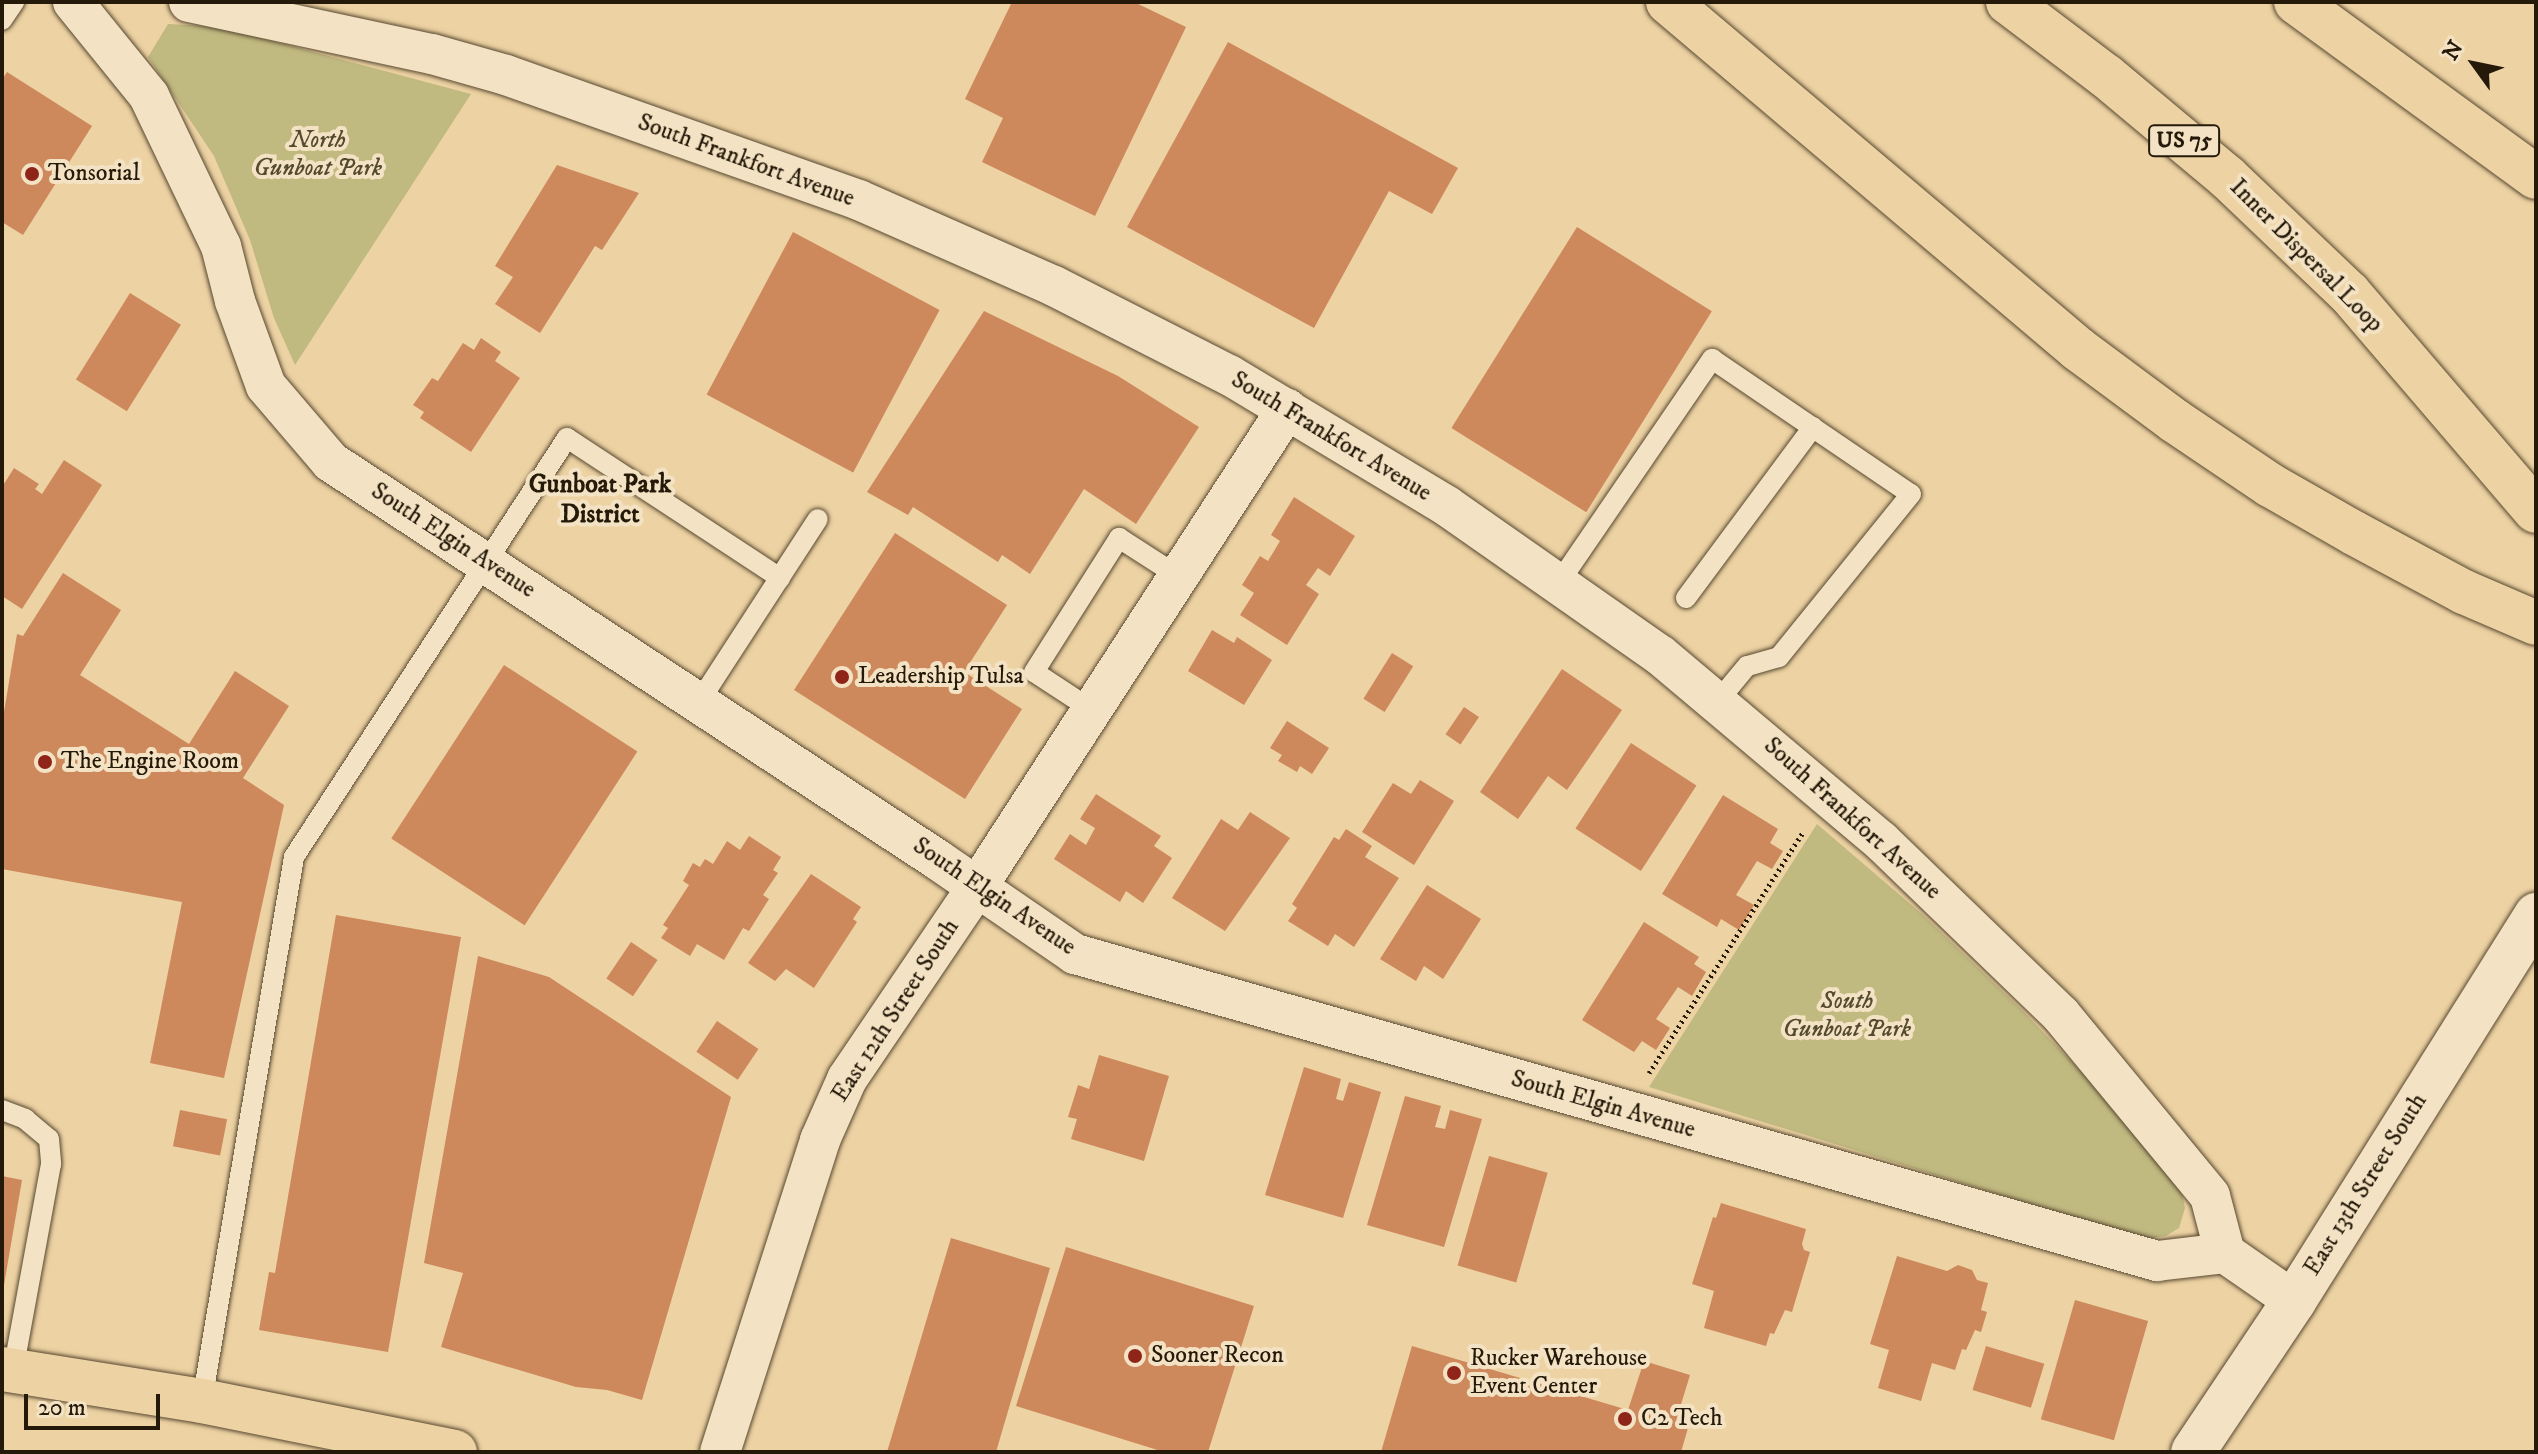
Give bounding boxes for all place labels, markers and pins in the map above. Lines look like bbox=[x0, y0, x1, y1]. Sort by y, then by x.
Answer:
place label: Tonsorial bbox=[48, 160, 140, 188]
marker: Tonsorial bbox=[23, 165, 41, 183]
place label: Leadership Tulsa bbox=[858, 663, 1024, 691]
marker: Leadership Tulsa bbox=[833, 668, 851, 686]
place label: The Engine Room bbox=[61, 748, 239, 776]
marker: The Engine Room bbox=[36, 753, 54, 771]
place label: Sooner Recon bbox=[1151, 1342, 1284, 1370]
place label: Rucker Warehouse Event Center bbox=[1470, 1345, 1647, 1401]
marker: Sooner Recon bbox=[1126, 1347, 1144, 1365]
marker: Rucker Warehouse Event Center bbox=[1445, 1364, 1463, 1382]
place label: C2 Tech bbox=[1641, 1405, 1723, 1433]
marker: C2 Tech bbox=[1616, 1410, 1634, 1428]

